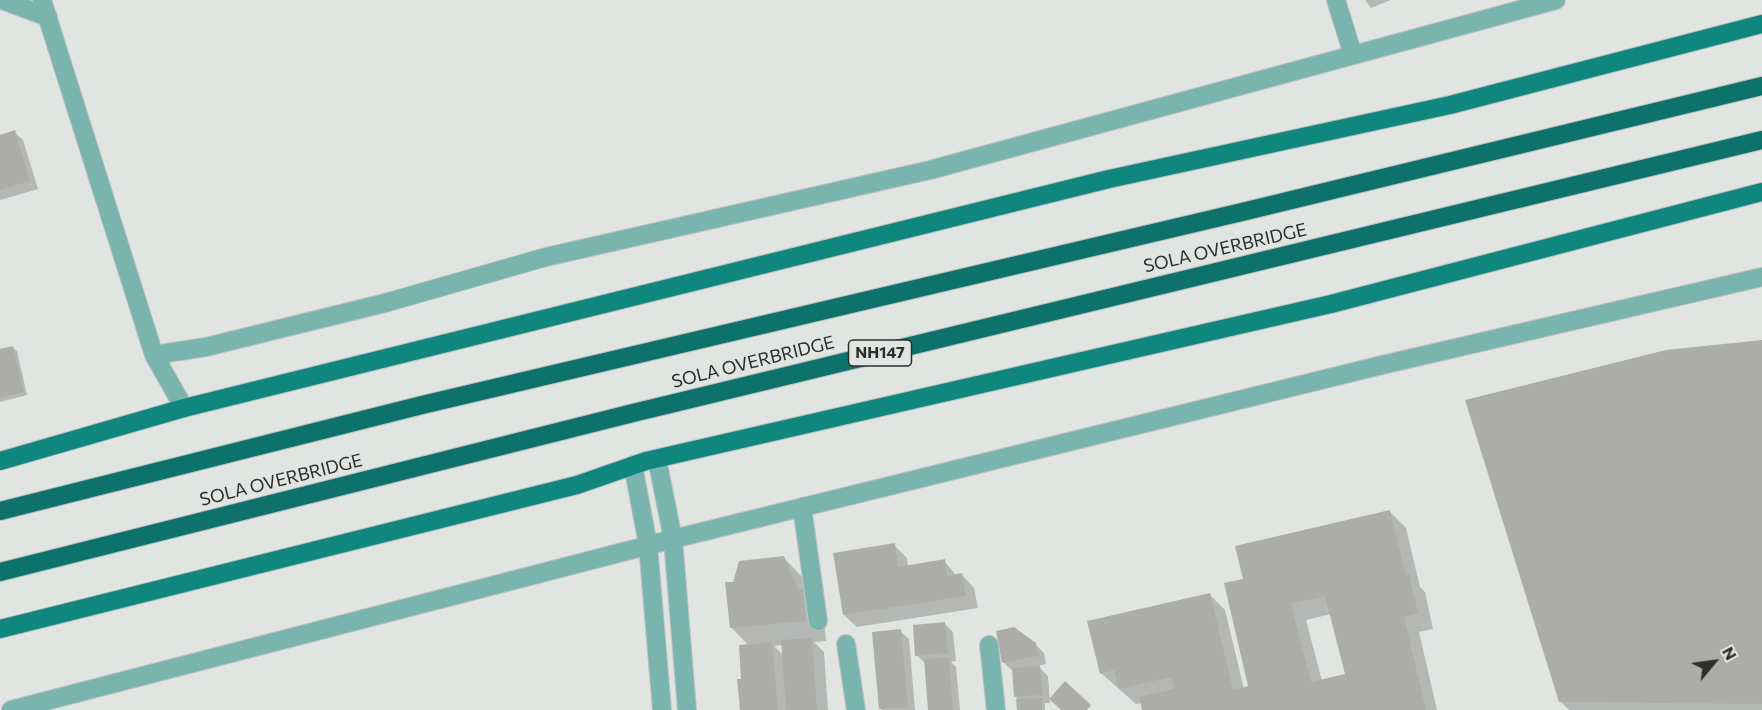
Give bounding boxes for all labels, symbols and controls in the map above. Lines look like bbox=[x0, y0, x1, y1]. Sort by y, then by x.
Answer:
street label: SOLA OVERBRIDGE bbox=[1141, 219, 1309, 277]
street label: SOLA OVERBRIDGE bbox=[670, 331, 836, 393]
road number: NH147 bbox=[848, 340, 912, 366]
street label: SOLA OVERBRIDGE bbox=[198, 449, 364, 511]
north arrow bbox=[1684, 632, 1744, 692]
text: N bbox=[1719, 643, 1741, 663]

